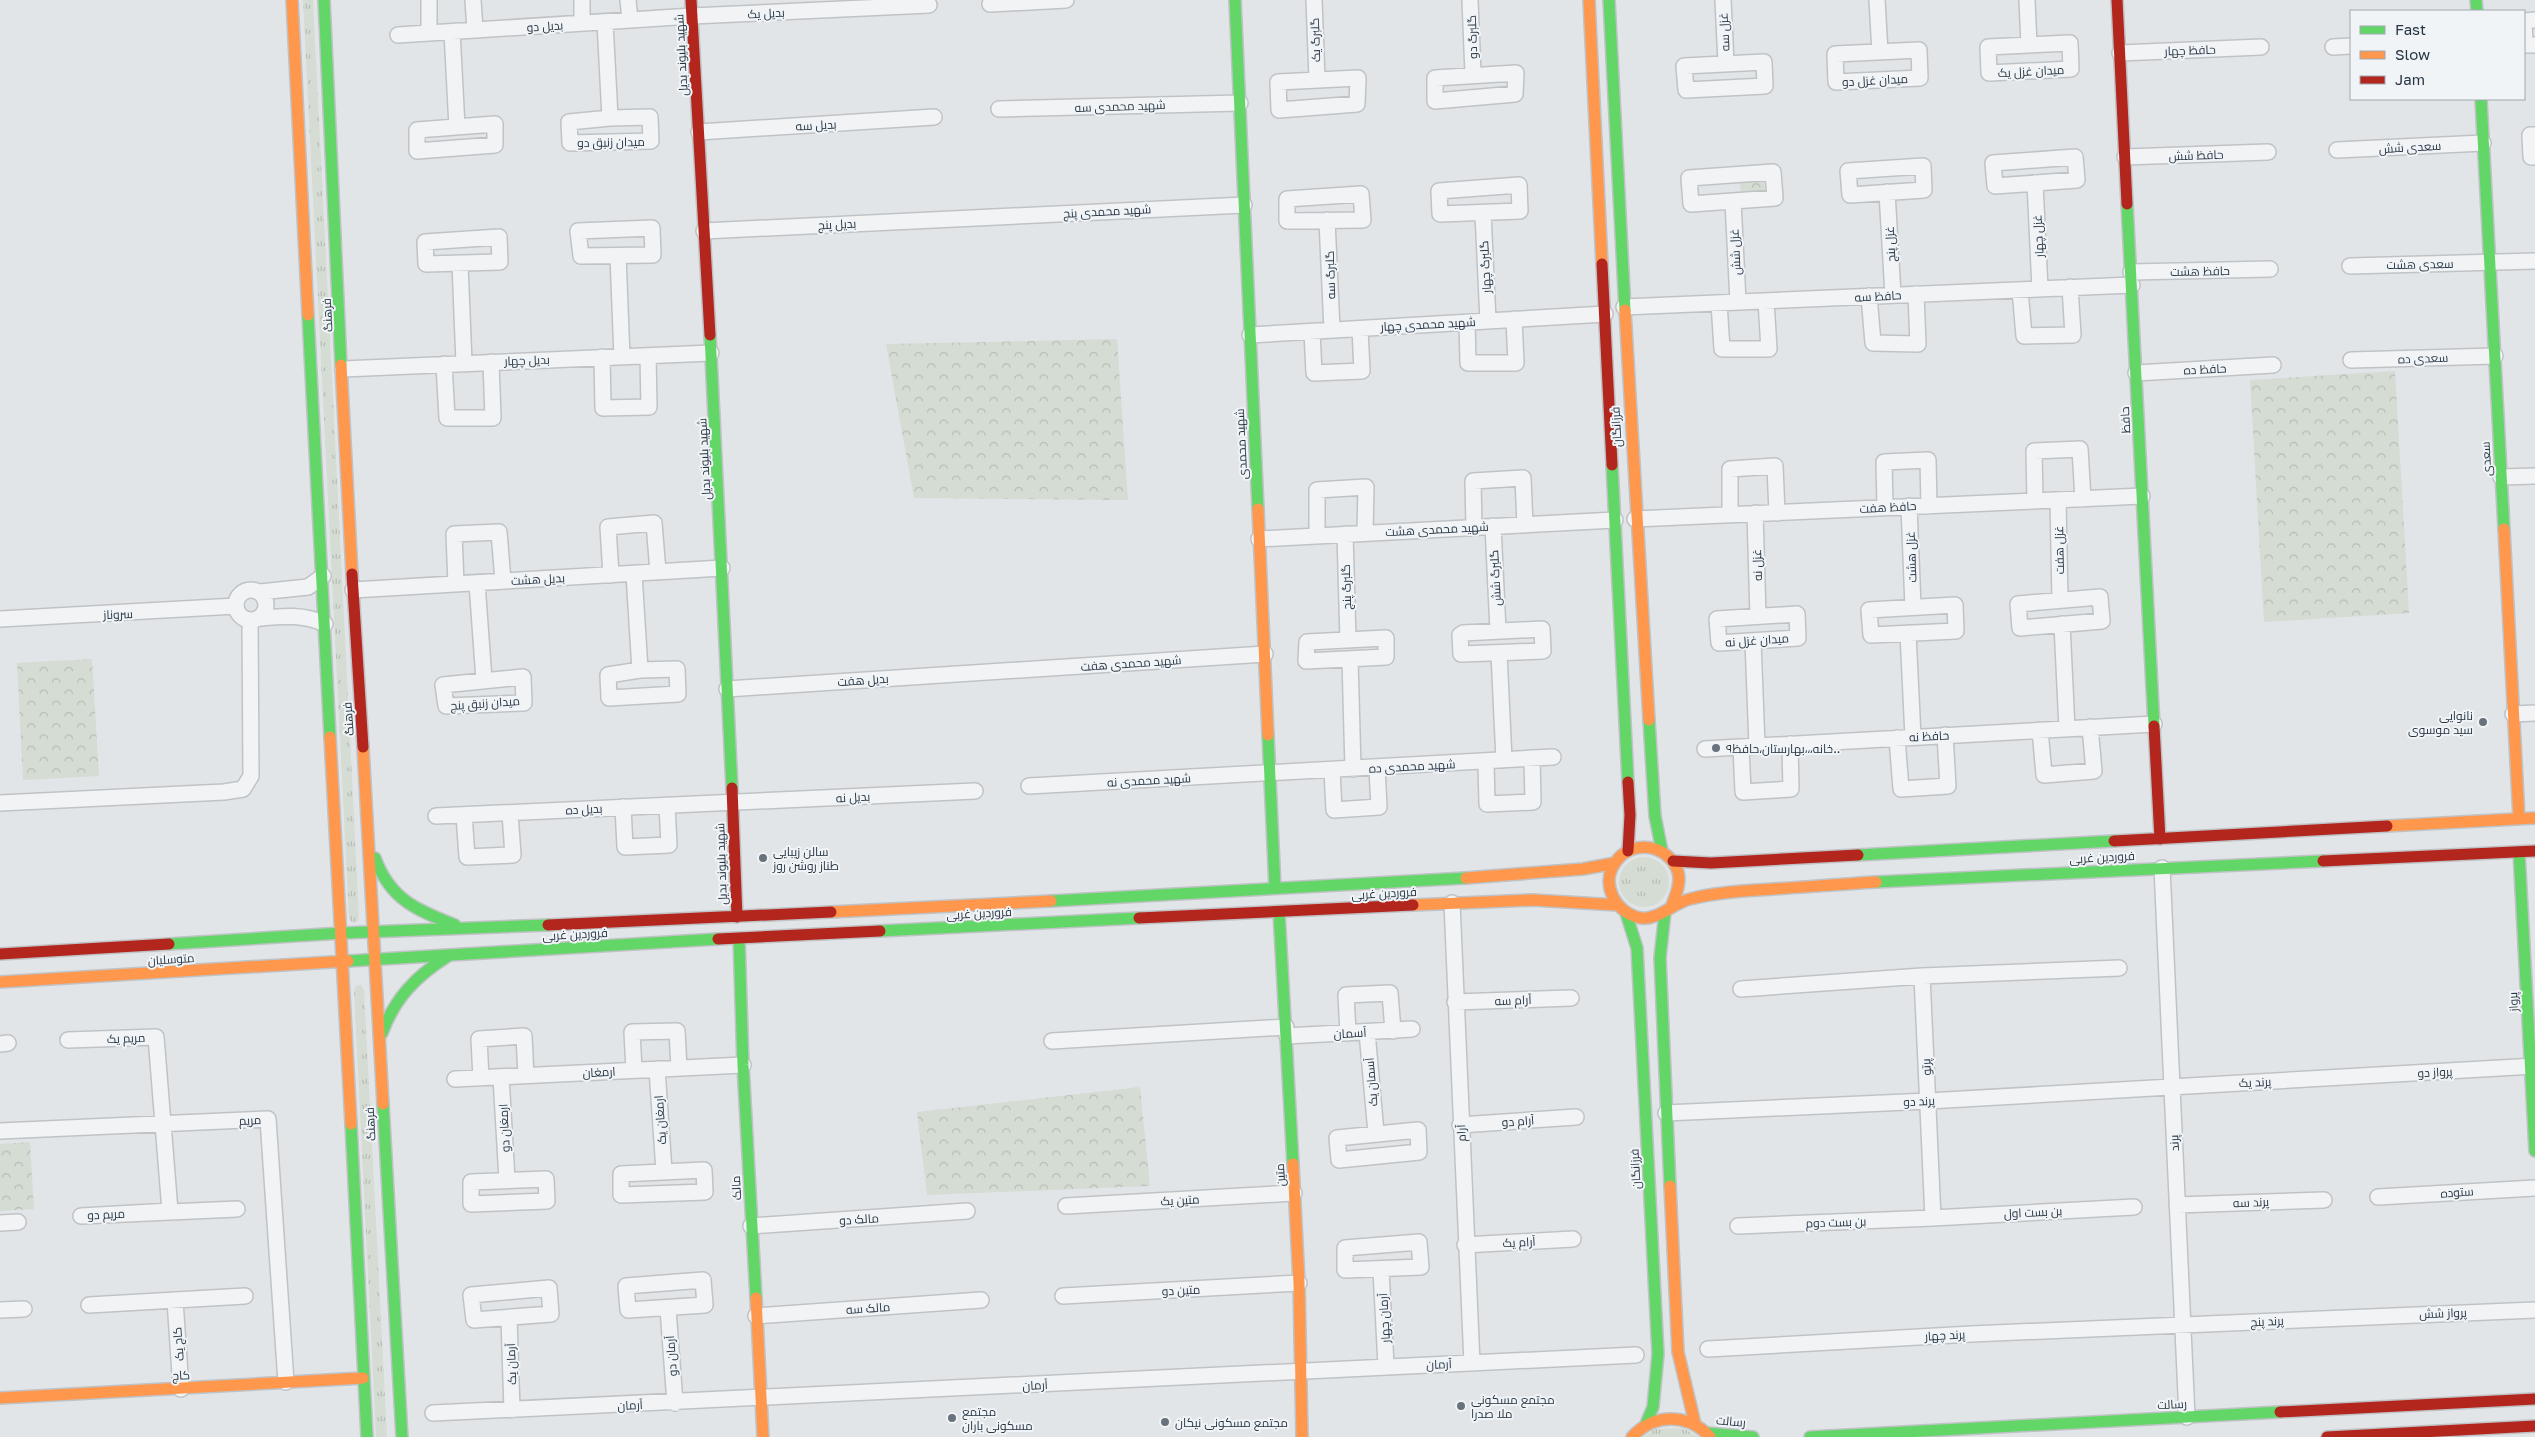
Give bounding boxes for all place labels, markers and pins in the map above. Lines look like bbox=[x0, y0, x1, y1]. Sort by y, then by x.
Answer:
place label: نانوایی سید موسوی bbox=[2408, 708, 2473, 737]
marker: نانوایی سید موسوی bbox=[2477, 716, 2489, 728]
place label: خانه،،،بهارستان،حافظ۹.. bbox=[1726, 741, 1840, 756]
marker: خانه،،،بهارستان،حافظ۹.. bbox=[1710, 742, 1722, 754]
place label: سالن زیبایی طناز روشن روز bbox=[772, 844, 839, 873]
marker: سالن زیبایی طناز روشن روز bbox=[757, 852, 769, 864]
place label: مجتمع مسکونی ملا صدرا bbox=[1471, 1392, 1555, 1421]
marker: مجتمع مسکونی ملا صدرا bbox=[1455, 1400, 1467, 1412]
place label: مجتمع مسکونی باران bbox=[962, 1404, 1033, 1433]
marker: مجتمع مسکونی باران bbox=[946, 1412, 958, 1424]
place label: مجتمع مسکونی نیکان bbox=[1175, 1415, 1288, 1431]
marker: مجتمع مسکونی نیکان bbox=[1159, 1416, 1171, 1428]

